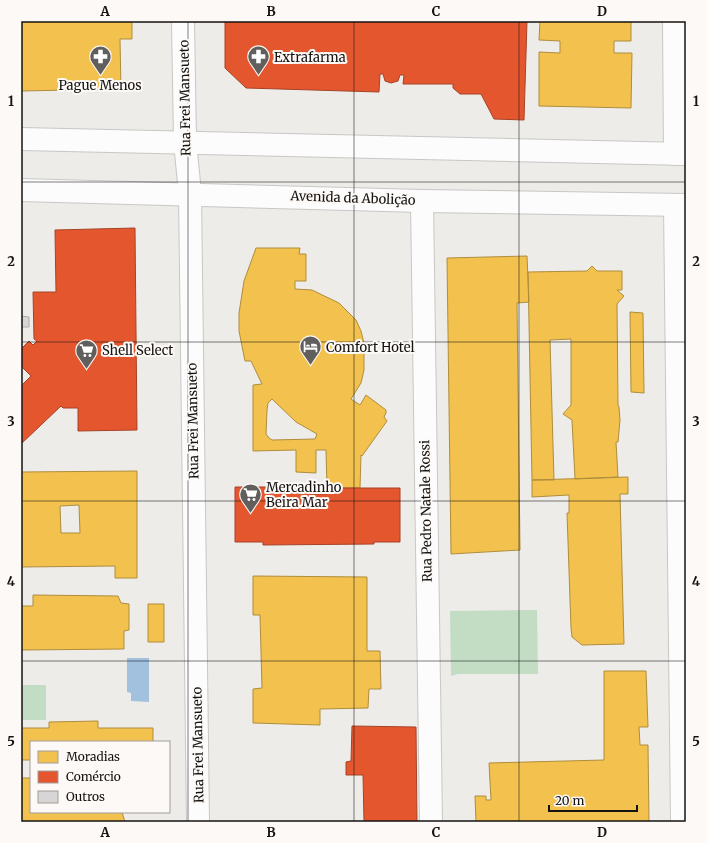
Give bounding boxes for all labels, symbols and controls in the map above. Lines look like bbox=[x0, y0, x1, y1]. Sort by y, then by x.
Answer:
text: A bbox=[99, 3, 110, 20]
text: B bbox=[266, 3, 276, 20]
text: C bbox=[432, 3, 441, 20]
text: D bbox=[597, 3, 607, 20]
street label: Rua Frei Mansueto bbox=[175, 39, 195, 156]
pharmacy icon: Pague Menos bbox=[87, 44, 113, 77]
pharmacy icon: Extrafarma bbox=[245, 44, 271, 77]
place label: Extrafarma bbox=[274, 49, 346, 66]
place label: Pague Menos bbox=[58, 77, 142, 94]
text: 1 bbox=[8, 93, 14, 110]
text: 1 bbox=[693, 93, 699, 110]
street label: Avenida da Abolição bbox=[289, 187, 416, 209]
text: 2 bbox=[7, 253, 15, 270]
text: 2 bbox=[692, 253, 700, 270]
hotel icon: Comfort Hotel bbox=[297, 334, 323, 367]
supermarket icon: Shell Select bbox=[73, 337, 99, 370]
place label: Comfort Hotel bbox=[326, 339, 414, 356]
place label: Shell Select bbox=[102, 342, 173, 359]
street label: Rua Frei Mansueto bbox=[183, 362, 203, 479]
text: 3 bbox=[7, 413, 15, 430]
text: 3 bbox=[692, 413, 700, 430]
street label: Rua Pedro Natale Rossi bbox=[416, 440, 436, 582]
place label: Mercadinho Beira Mar bbox=[266, 479, 342, 511]
supermarket icon: Mercadinho Beira Mar bbox=[238, 481, 264, 514]
text: 4 bbox=[7, 573, 16, 590]
text: 4 bbox=[692, 573, 701, 590]
street label: Rua Frei Mansueto bbox=[188, 686, 208, 803]
text: 5 bbox=[7, 733, 15, 750]
text: 5 bbox=[692, 733, 700, 750]
legend bbox=[30, 741, 170, 813]
text: Moradias bbox=[66, 749, 120, 764]
text: Comércio bbox=[66, 769, 121, 784]
scale bar bbox=[549, 787, 637, 813]
text: Outros bbox=[66, 789, 105, 804]
text: 20 m bbox=[555, 793, 584, 808]
text: A bbox=[99, 824, 110, 841]
text: B bbox=[266, 824, 276, 841]
text: C bbox=[432, 824, 441, 841]
text: D bbox=[597, 824, 607, 841]

